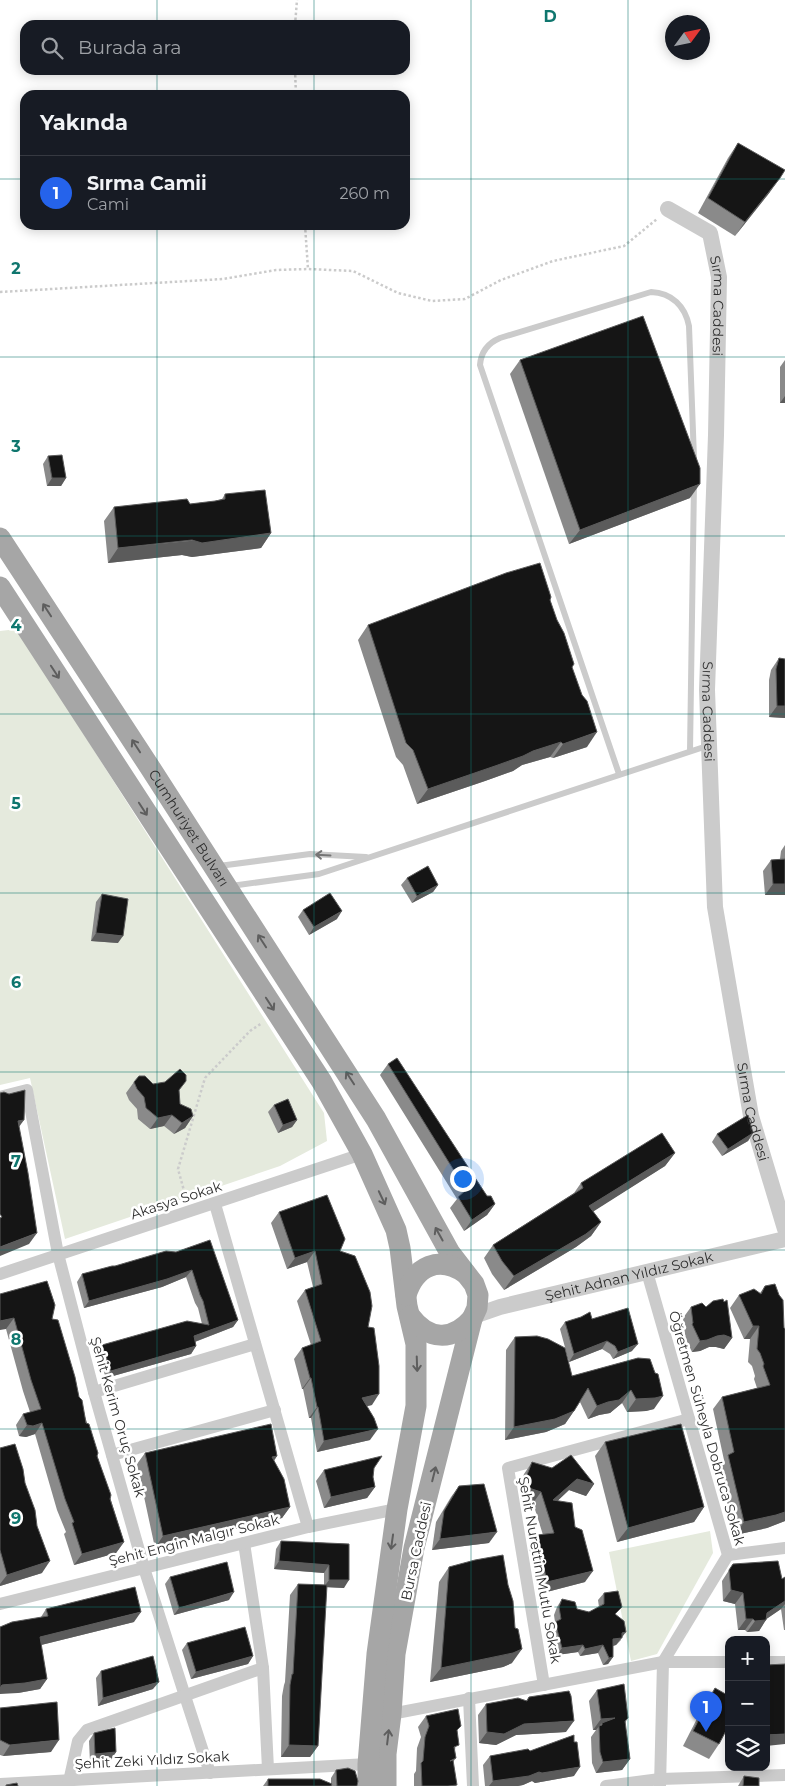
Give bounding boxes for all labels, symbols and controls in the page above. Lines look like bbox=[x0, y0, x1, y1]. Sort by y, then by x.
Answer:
text: D bbox=[543, 7, 557, 26]
north arrow bbox=[665, 15, 710, 60]
search box bbox=[20, 20, 410, 75]
icon: search bbox=[38, 34, 66, 62]
text: Burada ara bbox=[78, 36, 182, 59]
text: Yakında bbox=[40, 110, 128, 135]
text: Sırma Camii bbox=[87, 172, 207, 195]
text: 1 bbox=[53, 184, 59, 203]
text: 260 m bbox=[339, 184, 390, 203]
text: Cami bbox=[87, 195, 129, 214]
street label: Sırma Caddesi bbox=[706, 254, 728, 356]
text: 2 bbox=[11, 259, 21, 278]
text: 3 bbox=[10, 437, 21, 456]
one-way arrow bbox=[42, 603, 52, 617]
text: 4 bbox=[10, 616, 22, 635]
street label: Sırma Caddesi bbox=[698, 661, 719, 762]
one-way arrow bbox=[50, 665, 60, 679]
one-way arrow bbox=[131, 739, 141, 753]
street label: Cumhuriyet Bulvarı bbox=[145, 766, 233, 890]
text: 5 bbox=[11, 794, 21, 813]
one-way arrow bbox=[139, 801, 149, 815]
one-way arrow bbox=[316, 850, 332, 859]
one-way arrow bbox=[257, 934, 268, 948]
text: 6 bbox=[11, 973, 21, 992]
one-way arrow bbox=[265, 996, 275, 1010]
street label: Sırma Caddesi bbox=[733, 1061, 773, 1163]
one-way arrow bbox=[345, 1071, 355, 1085]
text: 7 bbox=[11, 1152, 21, 1171]
your location bbox=[450, 1166, 476, 1192]
street label: Akasya Sokak bbox=[128, 1177, 224, 1223]
one-way arrow bbox=[378, 1190, 388, 1205]
one-way arrow bbox=[434, 1227, 444, 1241]
street label: Şehit Adnan Yıldız Sokak bbox=[543, 1247, 715, 1305]
street label: Öğretmen Süheyla Dobruca Sokak bbox=[665, 1309, 749, 1548]
text: 8 bbox=[11, 1330, 21, 1349]
street label: Şehit Kerim Oruç Sokak bbox=[86, 1335, 150, 1500]
one-way arrow bbox=[412, 1355, 421, 1371]
one-way arrow bbox=[429, 1467, 439, 1483]
street label: Şehit Nurettin Mutlu Sokak bbox=[515, 1475, 565, 1666]
street label: Bursa Caddesi bbox=[397, 1500, 435, 1602]
text: 9 bbox=[11, 1509, 21, 1528]
street label: Şehit Engin Malgır Sokak bbox=[107, 1510, 282, 1570]
one-way arrow bbox=[387, 1533, 397, 1549]
map controls bbox=[725, 1636, 770, 1771]
button: + bbox=[725, 1636, 770, 1681]
button: − bbox=[725, 1681, 770, 1726]
pin: 1 bbox=[690, 1691, 722, 1732]
button: layers bbox=[725, 1726, 770, 1771]
one-way arrow bbox=[383, 1730, 393, 1746]
street label: Şehit Zeki Yıldız Sokak bbox=[74, 1747, 230, 1773]

